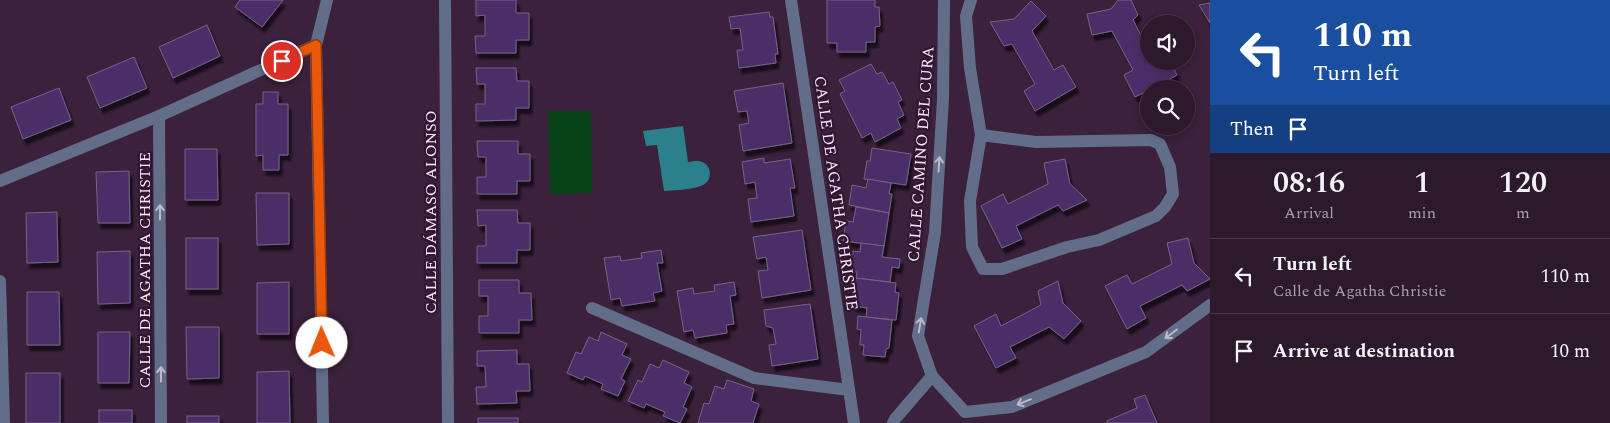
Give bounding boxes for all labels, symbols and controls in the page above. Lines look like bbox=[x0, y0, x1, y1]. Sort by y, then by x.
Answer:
text: 110 m bbox=[1313, 9, 1412, 62]
map controls bbox=[1140, 15, 1195, 135]
button: sound bbox=[1140, 15, 1195, 70]
icon: left bbox=[1230, 20, 1295, 85]
pin bbox=[261, 40, 303, 82]
street label: CALLE CAMINO DEL CURA bbox=[901, 46, 941, 263]
icon: arrive bbox=[268, 47, 296, 75]
text: Turn left bbox=[1313, 57, 1399, 90]
street label: CALLE DE AGATHA CHRISTIE bbox=[808, 74, 864, 312]
button: search bbox=[1140, 80, 1195, 135]
street label: CALLE DÁMASO ALONSO bbox=[419, 110, 443, 314]
text: Then bbox=[1230, 115, 1274, 144]
icon: arrive bbox=[1284, 115, 1312, 143]
street label: CALLE DE AGATHA CHRISTIE bbox=[133, 152, 157, 388]
one-way arrow bbox=[934, 156, 944, 172]
text: 08:16 bbox=[1273, 160, 1345, 206]
text: 1 bbox=[1414, 160, 1430, 206]
text: 120 bbox=[1499, 160, 1547, 206]
text: Arrival bbox=[1284, 201, 1334, 225]
text: min bbox=[1408, 201, 1436, 225]
text: m bbox=[1516, 201, 1530, 225]
one-way arrow bbox=[155, 204, 165, 220]
text: Turn left bbox=[1273, 250, 1352, 279]
icon: left bbox=[1230, 262, 1258, 290]
text: 110 m bbox=[1540, 262, 1590, 291]
text: Calle de Agatha Christie bbox=[1273, 279, 1446, 303]
position arrow bbox=[295, 316, 347, 368]
one-way arrow bbox=[915, 318, 925, 334]
one-way arrow bbox=[1165, 328, 1178, 339]
icon: arrive bbox=[1230, 337, 1258, 365]
text: Arrive at destination bbox=[1273, 337, 1455, 366]
text: 10 m bbox=[1550, 337, 1590, 366]
one-way arrow bbox=[156, 367, 166, 383]
one-way arrow bbox=[1017, 397, 1032, 407]

